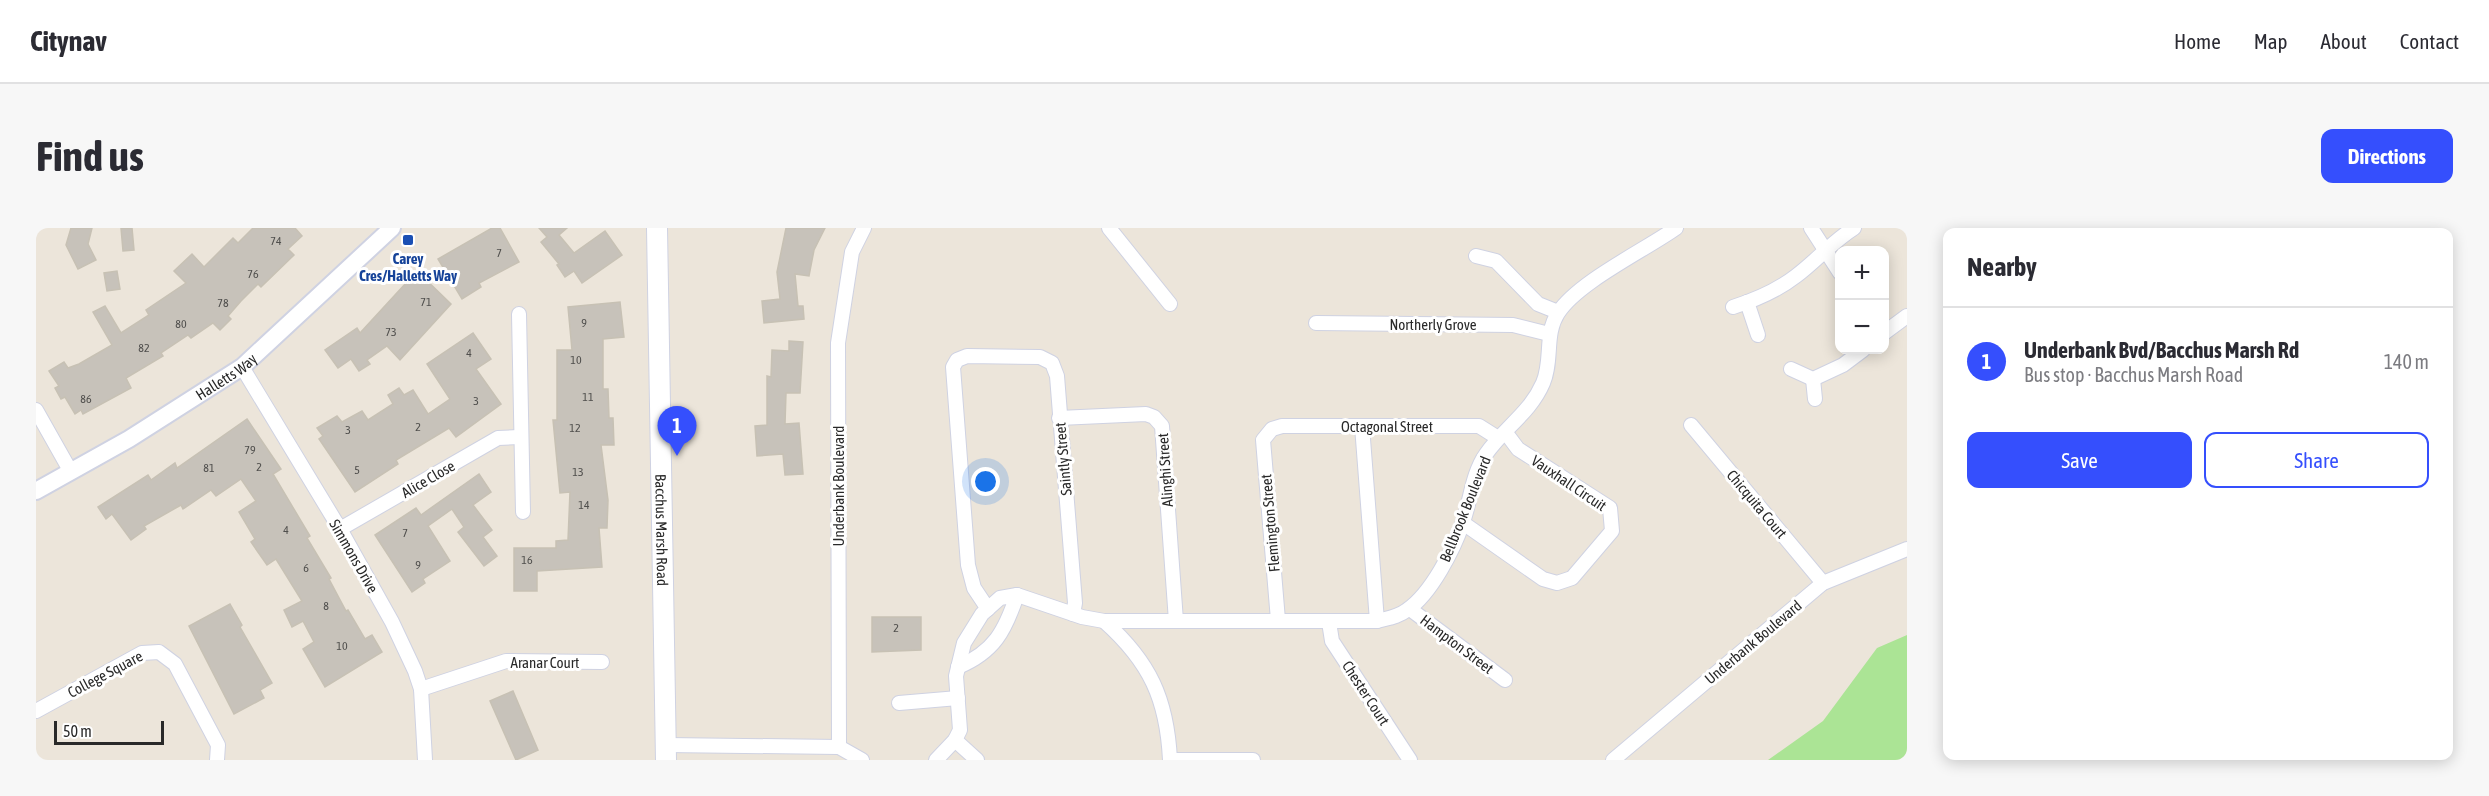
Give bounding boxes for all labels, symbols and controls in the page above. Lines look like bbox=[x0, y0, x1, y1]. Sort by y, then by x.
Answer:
text: Citynav bbox=[30, 25, 107, 57]
text: Home bbox=[2174, 29, 2221, 53]
text: Map bbox=[2254, 29, 2288, 53]
text: About bbox=[2321, 29, 2367, 53]
text: Contact bbox=[2400, 29, 2459, 53]
button: Directions bbox=[2321, 129, 2453, 183]
text: Find us bbox=[36, 132, 144, 180]
marker: Carey Cres/Halletts Way bbox=[401, 233, 415, 247]
house number: 74 bbox=[270, 234, 282, 248]
house number: 7 bbox=[496, 246, 502, 260]
map controls bbox=[1835, 246, 1889, 354]
button: + bbox=[1835, 246, 1889, 300]
place label: Carey Cres/Halletts Way bbox=[359, 250, 458, 284]
text: Nearby bbox=[1967, 252, 2037, 282]
house number: 76 bbox=[247, 267, 259, 281]
house number: 71 bbox=[420, 295, 432, 309]
house number: 78 bbox=[217, 296, 229, 310]
button: − bbox=[1835, 300, 1889, 354]
house number: 9 bbox=[581, 316, 587, 330]
street label: Northerly Grove bbox=[1389, 316, 1477, 333]
house number: 80 bbox=[175, 317, 187, 331]
house number: 73 bbox=[385, 325, 397, 339]
text: Underbank Bvd/Bacchus Marsh Rd bbox=[2024, 337, 2299, 363]
house number: 82 bbox=[138, 341, 150, 355]
house number: 4 bbox=[466, 346, 472, 360]
street label: Halletts Way bbox=[192, 350, 260, 403]
text: 1 bbox=[1982, 350, 1991, 373]
text: 140 m bbox=[2384, 350, 2429, 373]
house number: 10 bbox=[570, 353, 582, 367]
text: Bus stop · Bacchus Marsh Road bbox=[2024, 363, 2243, 386]
house number: 11 bbox=[582, 390, 594, 404]
house number: 86 bbox=[80, 392, 92, 406]
house number: 3 bbox=[473, 394, 479, 408]
pin: 1 bbox=[658, 406, 696, 456]
street label: Octagonal Street bbox=[1341, 418, 1433, 435]
house number: 2 bbox=[415, 420, 421, 434]
house number: 12 bbox=[569, 421, 581, 435]
street label: Saintly Street bbox=[1051, 422, 1075, 496]
house number: 3 bbox=[345, 423, 351, 437]
street label: Underbank Boulevard bbox=[830, 426, 847, 546]
street label: Alinghi Street bbox=[1154, 432, 1176, 508]
button: Save bbox=[1967, 432, 2192, 488]
button: Share bbox=[2204, 432, 2429, 488]
house number: 79 bbox=[244, 443, 256, 457]
street label: Vauxhall Circuit bbox=[1528, 452, 1610, 514]
street label: Bellbrook Boulevard bbox=[1436, 454, 1494, 564]
street label: Alice Close bbox=[398, 457, 458, 501]
house number: 2 bbox=[256, 460, 262, 474]
house number: 81 bbox=[203, 461, 215, 475]
house number: 5 bbox=[354, 463, 360, 477]
house number: 13 bbox=[572, 465, 584, 479]
street label: Chicquita Court bbox=[1724, 466, 1790, 542]
your location bbox=[971, 467, 1000, 496]
street label: Flemington Street bbox=[1257, 473, 1283, 573]
street label: Bacchus Marsh Road bbox=[653, 474, 672, 586]
house number: 14 bbox=[578, 498, 590, 512]
street label: Simmons Drive bbox=[326, 516, 382, 596]
house number: 4 bbox=[283, 523, 289, 537]
house number: 7 bbox=[402, 526, 408, 540]
house number: 16 bbox=[521, 553, 533, 567]
house number: 9 bbox=[415, 558, 421, 572]
house number: 6 bbox=[303, 561, 309, 575]
street label: Underbank Boulevard bbox=[1701, 597, 1805, 687]
house number: 8 bbox=[323, 599, 329, 613]
street label: Hampton Street bbox=[1417, 611, 1497, 677]
house number: 2 bbox=[893, 621, 899, 635]
house number: 10 bbox=[336, 639, 348, 653]
street label: College Square bbox=[65, 647, 145, 701]
street label: Aranar Court bbox=[511, 654, 579, 671]
street label: Chester Court bbox=[1339, 658, 1393, 728]
scale bar bbox=[54, 718, 164, 746]
text: 50 m bbox=[63, 722, 92, 740]

